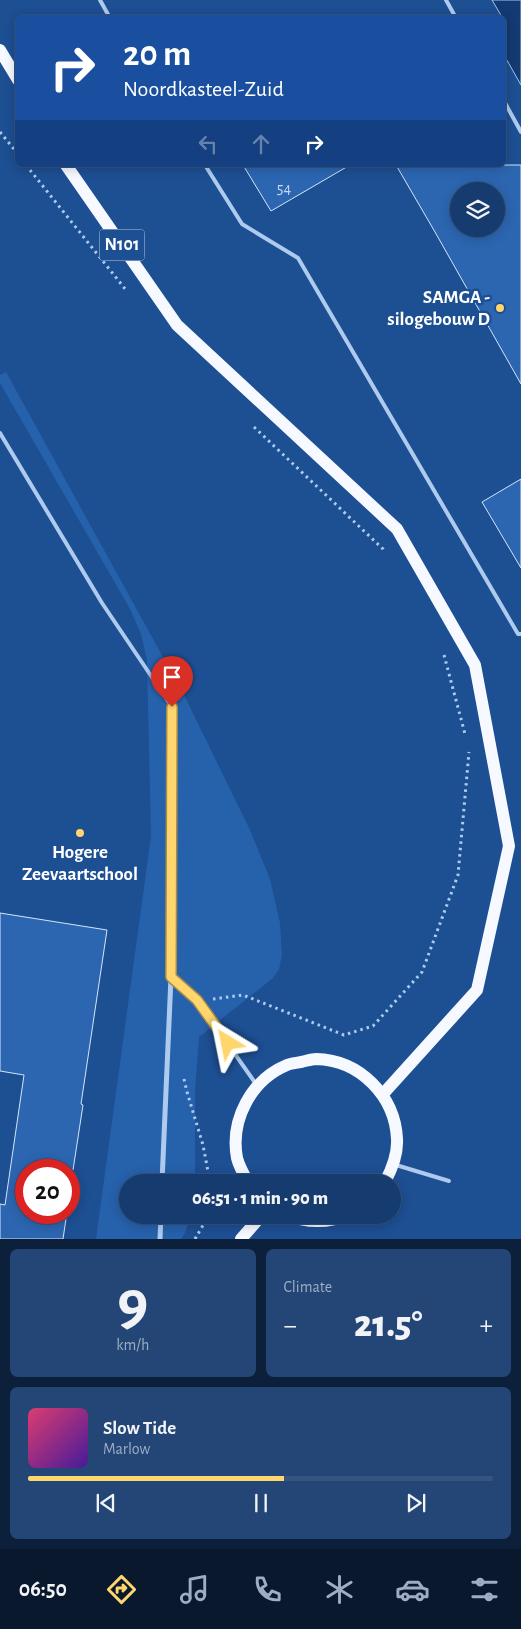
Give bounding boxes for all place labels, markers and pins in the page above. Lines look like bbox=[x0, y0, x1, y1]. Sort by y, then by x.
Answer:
place label: SAMGA - silogebouw D bbox=[387, 288, 490, 329]
marker: SAMGA - silogebouw D bbox=[494, 302, 506, 314]
pin bbox=[151, 656, 193, 707]
marker: Hogere Zeevaartschool bbox=[74, 827, 86, 839]
place label: Hogere Zeevaartschool bbox=[22, 843, 138, 884]

